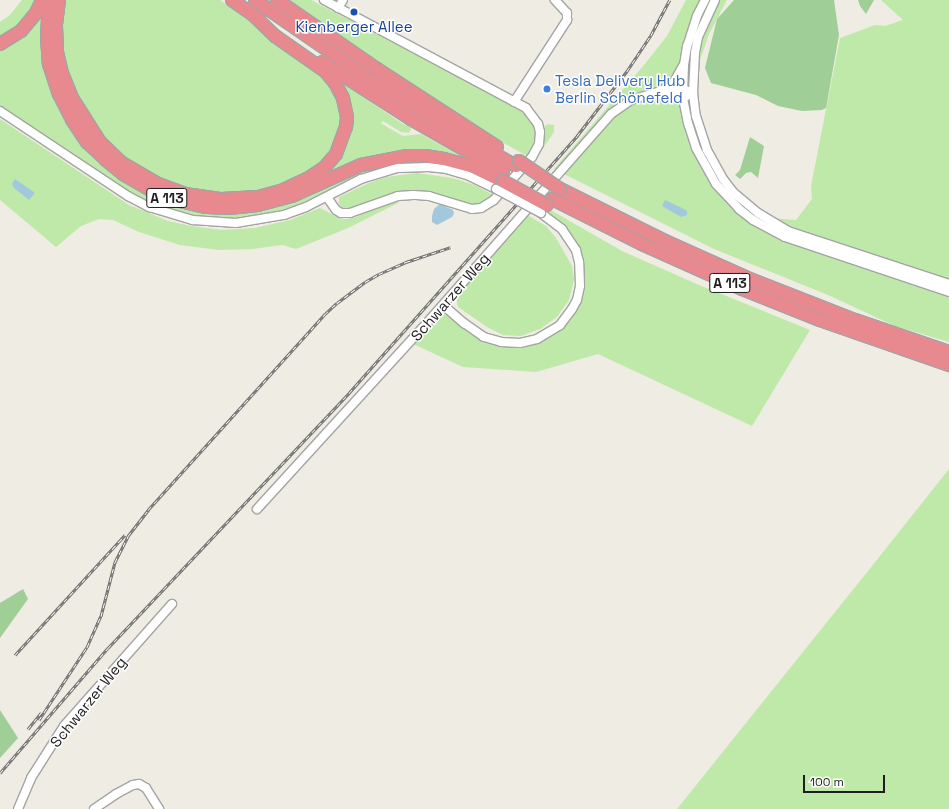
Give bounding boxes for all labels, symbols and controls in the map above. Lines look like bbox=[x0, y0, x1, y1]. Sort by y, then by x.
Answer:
marker: Kienberger Allee bbox=[349, 7, 359, 17]
place label: Kienberger Allee bbox=[295, 18, 413, 36]
place label: Tesla Delivery Hub Berlin Schönefeld bbox=[555, 71, 685, 106]
marker: Tesla Delivery Hub Berlin Schönefeld bbox=[542, 84, 552, 94]
road number: A 113 bbox=[146, 186, 188, 210]
street label: Schwarzer Weg bbox=[407, 249, 493, 345]
road number: A 113 bbox=[709, 271, 751, 295]
street label: Schwarzer Weg bbox=[46, 653, 130, 751]
scale bar bbox=[805, 767, 887, 793]
text: 100 m bbox=[810, 774, 844, 790]

